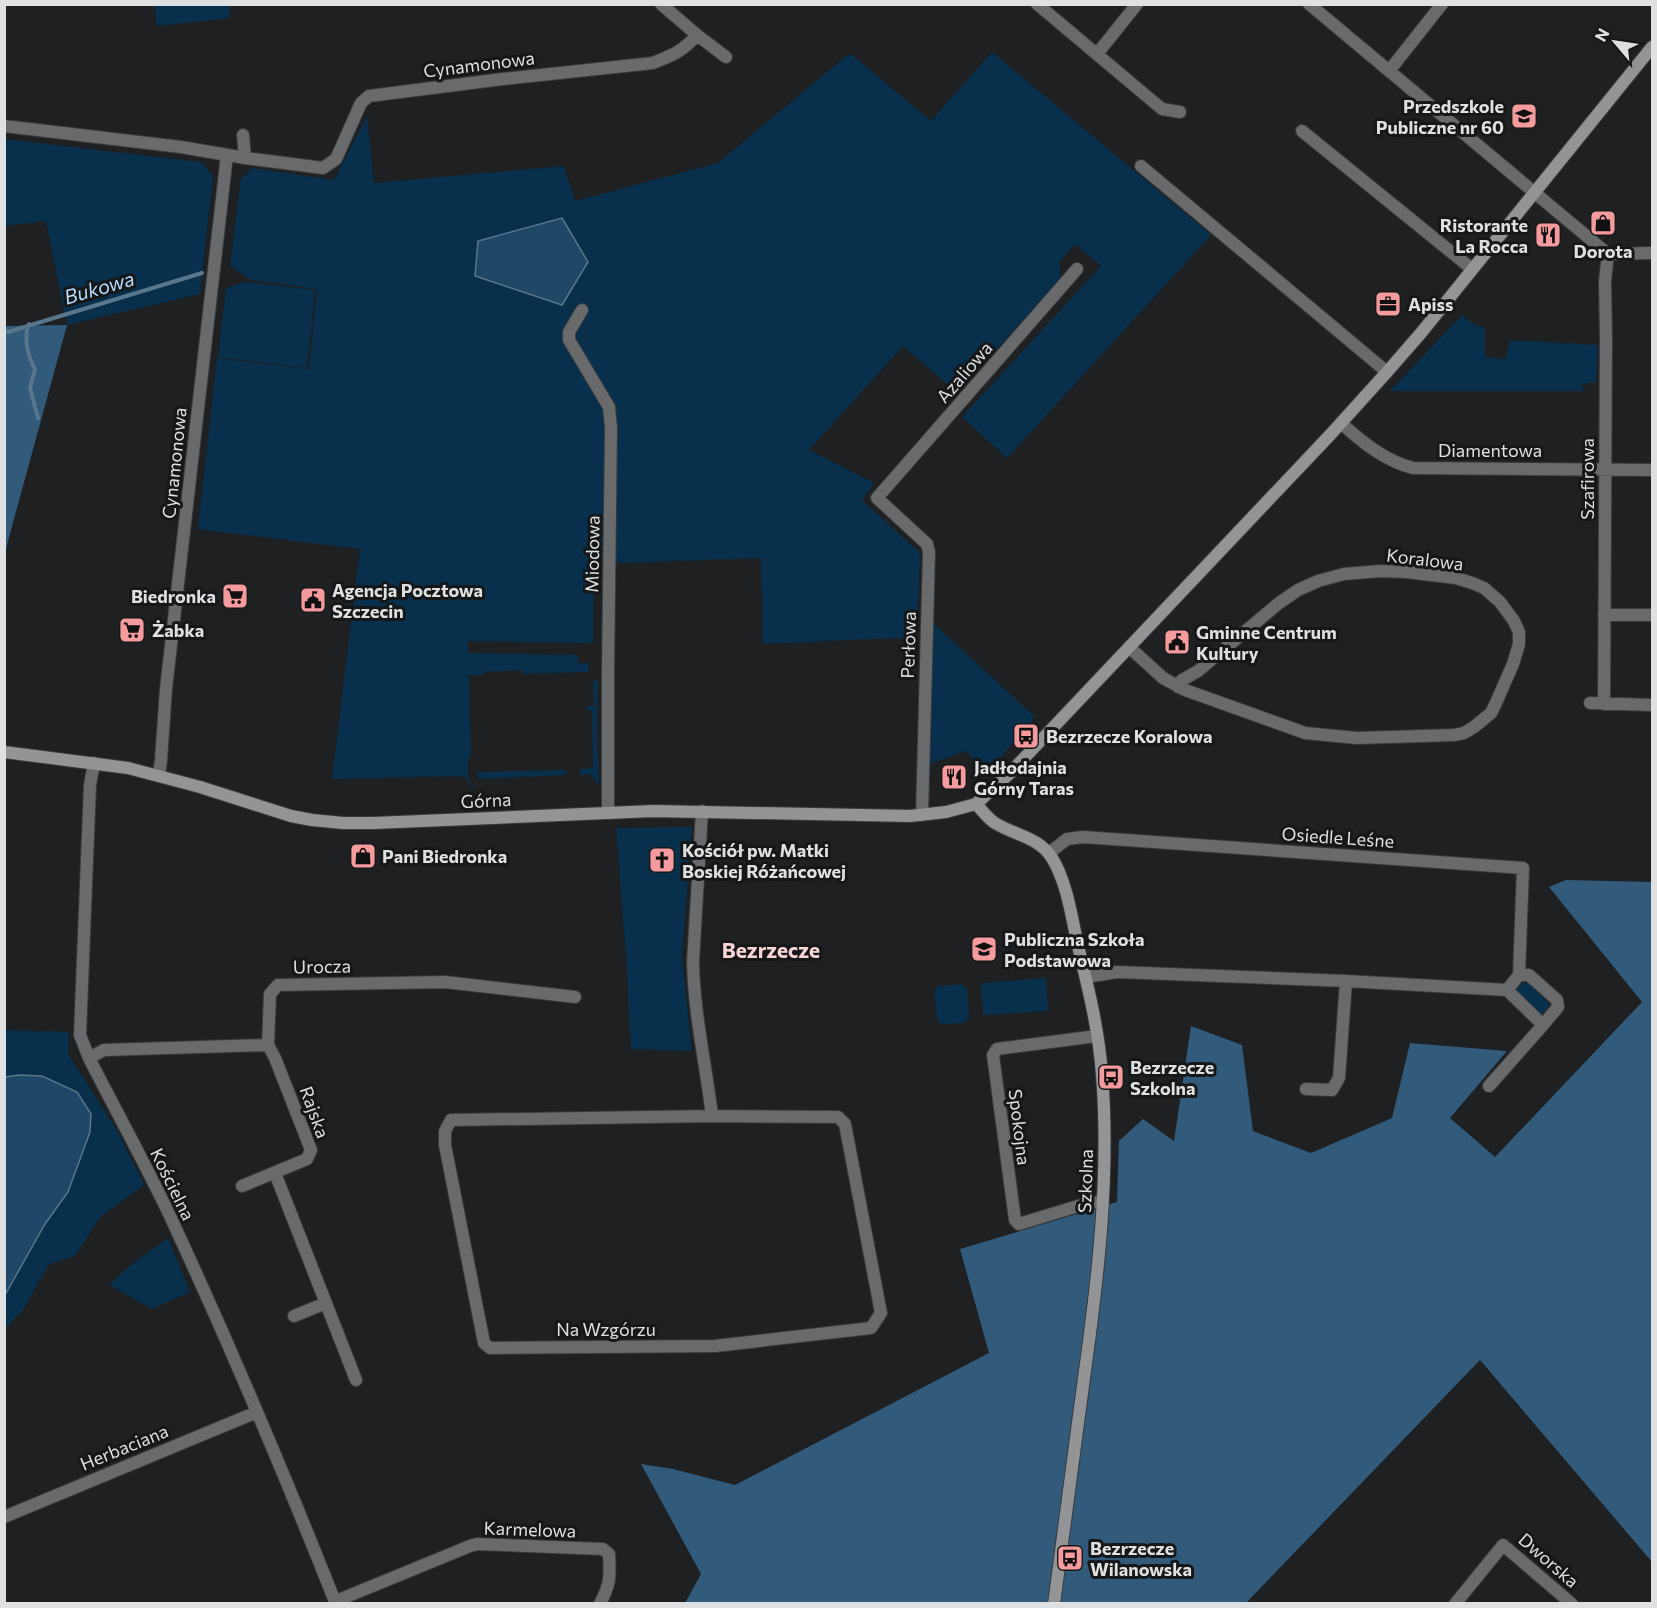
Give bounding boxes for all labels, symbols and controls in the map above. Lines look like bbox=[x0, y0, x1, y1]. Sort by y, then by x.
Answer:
north arrow bbox=[1585, 12, 1645, 72]
text: N bbox=[1590, 25, 1613, 44]
street label: Cynamonowa bbox=[422, 46, 536, 82]
place label: Przedszkole Publiczne nr 60 bbox=[1376, 95, 1504, 138]
school or university icon: Przedszkole Publiczne nr 60 bbox=[1509, 101, 1539, 131]
shop icon: Dorota bbox=[1588, 208, 1618, 238]
place label: Ristorante La Rocca bbox=[1440, 214, 1528, 257]
restaurant icon: Ristorante La Rocca bbox=[1533, 220, 1563, 250]
place label: Dorota bbox=[1574, 240, 1632, 262]
water label: Bukowa bbox=[61, 266, 137, 308]
office icon: Apiss bbox=[1373, 289, 1403, 319]
place label: Apiss bbox=[1408, 293, 1453, 315]
street label: Azaliowa bbox=[931, 337, 997, 407]
street label: Cynamonowa bbox=[157, 406, 191, 520]
street label: Szafirowa bbox=[1576, 438, 1598, 520]
street label: Diamentowa bbox=[1438, 439, 1542, 461]
street label: Miodowa bbox=[580, 515, 604, 593]
street label: Koralowa bbox=[1385, 543, 1465, 575]
place label: Agencja Pocztowa Szczecin bbox=[332, 579, 483, 622]
supermarket icon: Biedronka bbox=[220, 581, 250, 611]
place label: Biedronka bbox=[131, 585, 216, 607]
public building icon: Agencja Pocztowa Szczecin bbox=[298, 585, 328, 615]
street label: Perłowa bbox=[896, 611, 920, 679]
supermarket icon: Żabka bbox=[117, 615, 147, 645]
place label: Żabka bbox=[152, 619, 204, 641]
place label: Gminne Centrum Kultury bbox=[1196, 621, 1337, 664]
public building icon: Gminne Centrum Kultury bbox=[1162, 627, 1192, 657]
bus stop icon: Bezrzecze Koralowa bbox=[1011, 721, 1041, 751]
place label: Bezrzecze Koralowa bbox=[1046, 725, 1213, 747]
place label: Jadłodajnia Górny Taras bbox=[974, 756, 1074, 799]
restaurant icon: Jadłodajnia Górny Taras bbox=[939, 762, 969, 792]
street label: Górna bbox=[460, 788, 512, 812]
street label: Osiedle Leśne bbox=[1281, 822, 1395, 852]
place label: Kościół pw. Matki Boskiej Różańcowej bbox=[682, 839, 846, 882]
shop icon: Pani Biedronka bbox=[348, 841, 378, 871]
place label: Pani Biedronka bbox=[382, 845, 507, 867]
church icon: Kościół pw. Matki Boskiej Różańcowej bbox=[647, 845, 677, 875]
place label: Publiczna Szkoła Podstawowa bbox=[1004, 928, 1144, 971]
school or university icon: Publiczna Szkoła Podstawowa bbox=[969, 934, 999, 964]
district label: Bezrzecze bbox=[722, 937, 820, 962]
street label: Urocza bbox=[293, 954, 351, 978]
place label: Bezrzecze Szkolna bbox=[1130, 1056, 1214, 1099]
bus stop icon: Bezrzecze Szkolna bbox=[1096, 1062, 1126, 1092]
street label: Rajska bbox=[296, 1083, 334, 1141]
street label: Spokojna bbox=[1004, 1088, 1036, 1166]
street label: Kościelna bbox=[146, 1144, 200, 1224]
street label: Szkolna bbox=[1073, 1149, 1097, 1213]
street label: Na Wzgórzu bbox=[556, 1318, 656, 1340]
street label: Herbaciana bbox=[77, 1419, 171, 1475]
street label: Karmelowa bbox=[483, 1516, 577, 1542]
street label: Dworska bbox=[1514, 1528, 1584, 1592]
place label: Bezrzecze Wilanowska bbox=[1090, 1537, 1192, 1580]
bus stop icon: Bezrzecze Wilanowska bbox=[1055, 1543, 1085, 1573]

